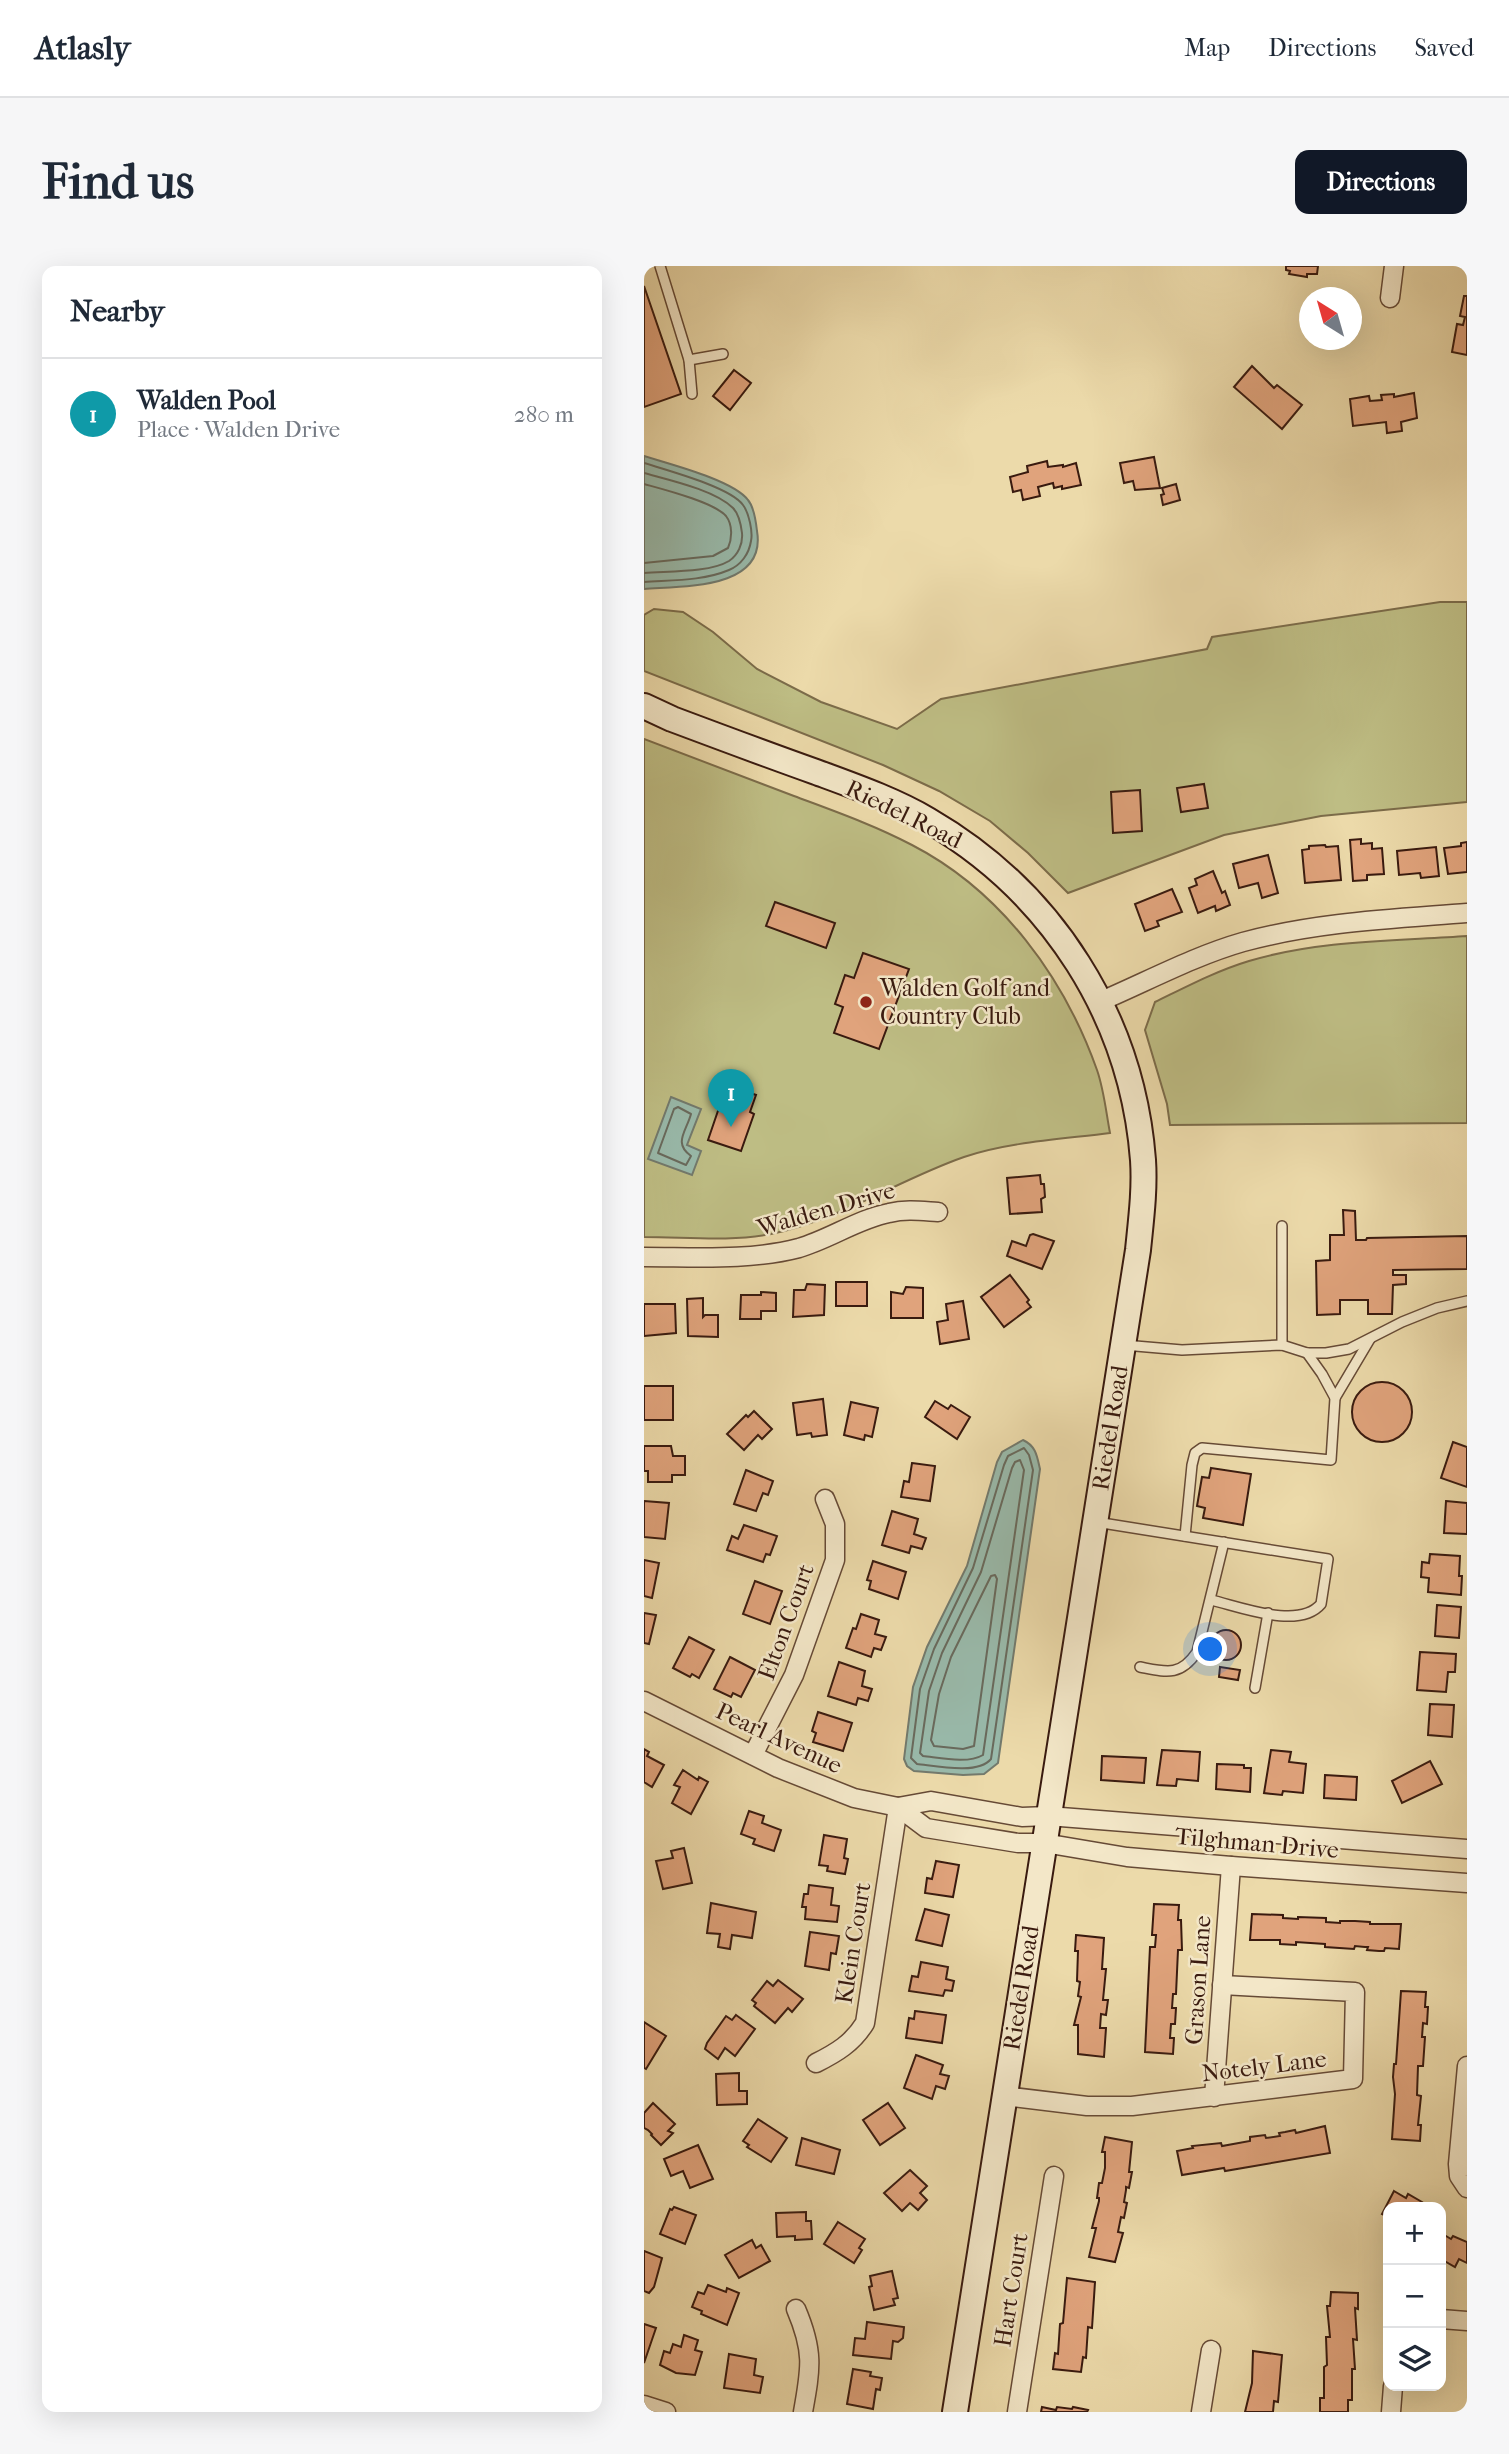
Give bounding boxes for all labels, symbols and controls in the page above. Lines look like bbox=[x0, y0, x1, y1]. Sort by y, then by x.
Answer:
text: Atlasly bbox=[35, 29, 130, 68]
text: Map bbox=[1184, 34, 1230, 62]
text: Directions bbox=[1268, 34, 1376, 62]
text: Saved bbox=[1414, 34, 1474, 62]
button: Directions bbox=[1295, 150, 1467, 214]
text: Find us bbox=[42, 153, 194, 211]
north arrow bbox=[1299, 287, 1362, 350]
text: Nearby bbox=[70, 294, 165, 329]
text: Walden Pool bbox=[137, 385, 276, 416]
text: 1 bbox=[89, 401, 97, 428]
text: 280 m bbox=[514, 401, 574, 428]
text: Place · Walden Drive bbox=[137, 416, 340, 443]
street label: Riedel Road bbox=[841, 774, 968, 855]
place label: Walden Golf and Country Club bbox=[879, 974, 1051, 1030]
marker: Walden Golf and Country Club bbox=[858, 994, 874, 1010]
pin: 1 bbox=[708, 1069, 754, 1127]
street label: Walden Drive bbox=[753, 1176, 898, 1242]
street label: Riedel Road bbox=[1086, 1363, 1134, 1493]
street label: Elton Court bbox=[752, 1560, 820, 1684]
your location bbox=[1193, 1632, 1227, 1666]
street label: Pearl Avenue bbox=[711, 1697, 847, 1780]
street label: Tilghman Drive bbox=[1174, 1822, 1340, 1864]
street label: Klein Court bbox=[830, 1880, 876, 2006]
street label: Grason Lane bbox=[1180, 1914, 1216, 2046]
street label: Riedel Road bbox=[997, 1923, 1045, 2053]
street label: Notely Lane bbox=[1200, 2044, 1328, 2088]
map controls bbox=[1383, 2202, 1446, 2391]
button: + bbox=[1383, 2202, 1446, 2265]
street label: Hart Court bbox=[988, 2231, 1034, 2349]
button: − bbox=[1383, 2265, 1446, 2328]
button: layers bbox=[1383, 2328, 1446, 2391]

